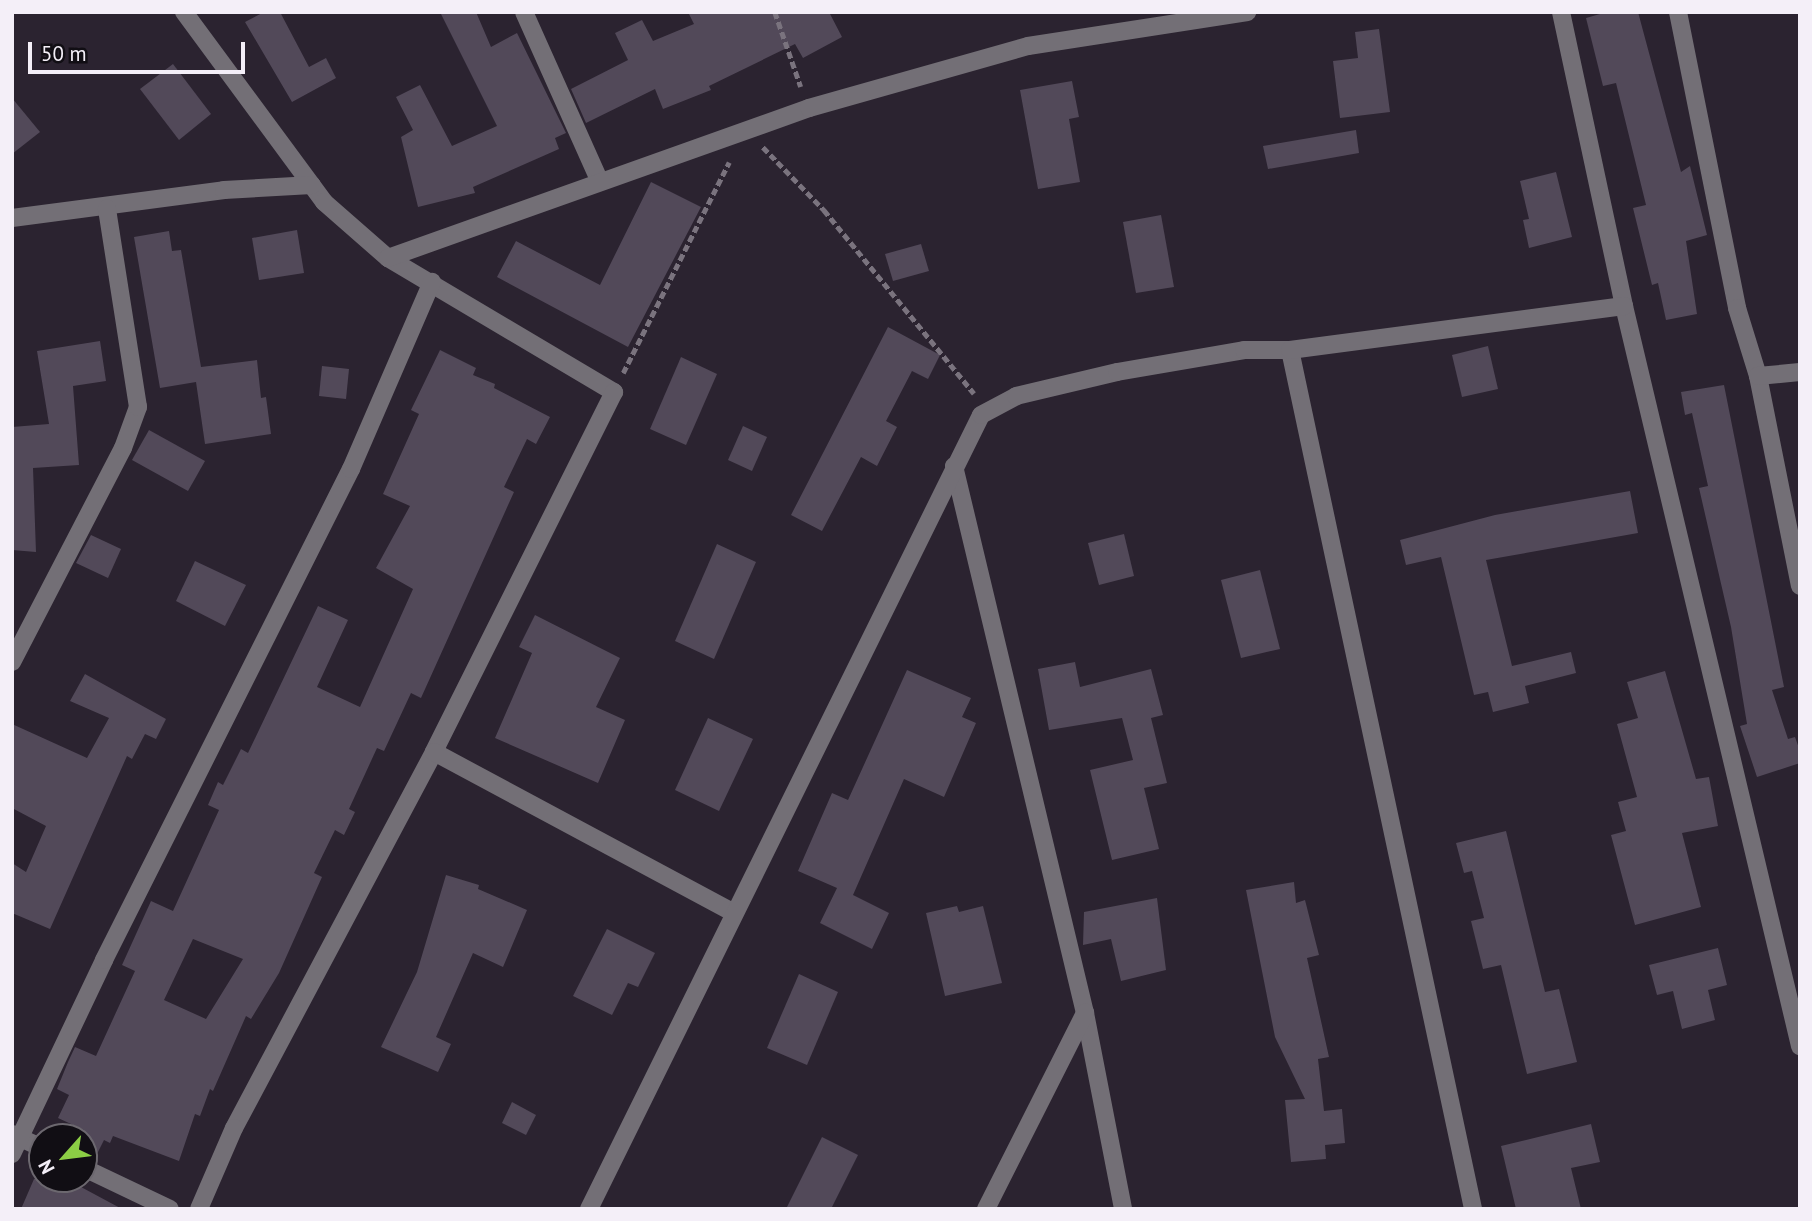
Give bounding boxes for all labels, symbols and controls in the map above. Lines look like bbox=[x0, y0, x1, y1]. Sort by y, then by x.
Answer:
scale bar bbox=[32, 28, 248, 72]
text: 50 m bbox=[41, 40, 87, 67]
north arrow bbox=[28, 1123, 98, 1193]
text: N bbox=[33, 1156, 60, 1178]

